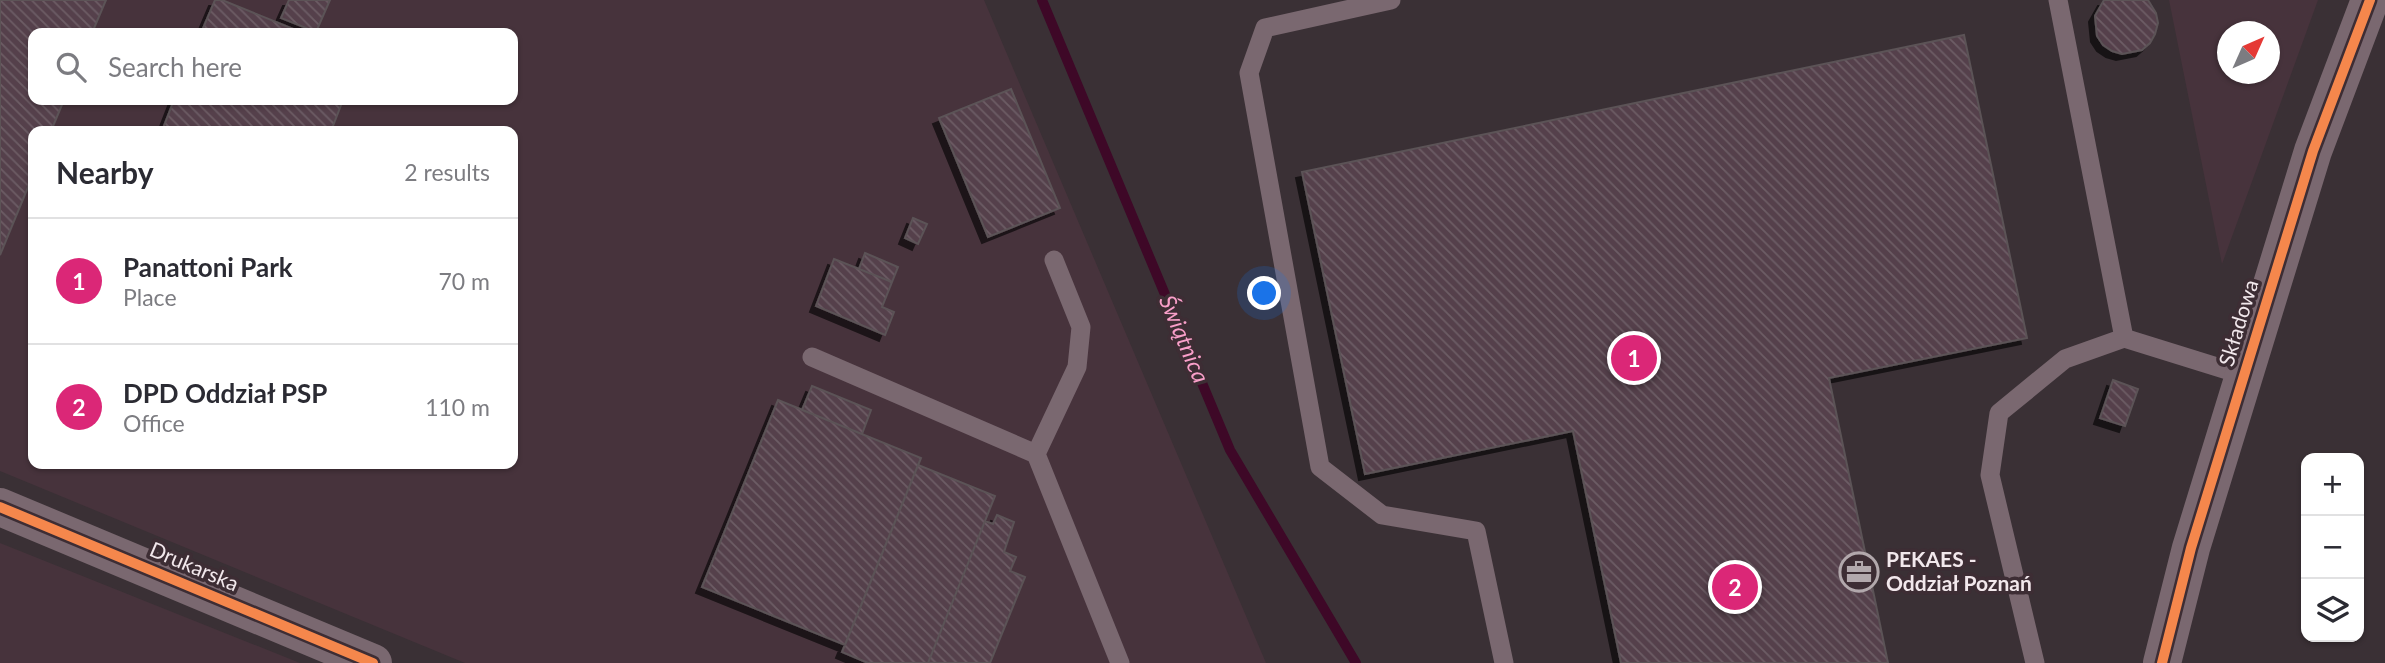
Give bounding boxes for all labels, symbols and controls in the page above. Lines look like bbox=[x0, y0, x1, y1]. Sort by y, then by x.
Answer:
north arrow bbox=[2217, 21, 2280, 84]
search box bbox=[28, 28, 518, 105]
icon: search bbox=[52, 48, 90, 86]
text: Search here bbox=[108, 51, 242, 83]
text: Nearby bbox=[56, 154, 154, 190]
text: 2 results bbox=[404, 158, 490, 186]
text: Panattoni Park bbox=[123, 251, 293, 283]
text: 1 bbox=[72, 267, 86, 295]
text: 70 m bbox=[439, 267, 490, 295]
your location bbox=[1247, 276, 1281, 310]
street label: Składowa bbox=[2213, 276, 2263, 369]
text: Place bbox=[123, 283, 177, 311]
water label: Świątnica bbox=[1154, 291, 1216, 387]
pin: 1 bbox=[1611, 332, 1657, 384]
text: DPD Oddział PSP bbox=[123, 377, 327, 409]
text: 2 bbox=[72, 393, 86, 421]
text: 110 m bbox=[425, 393, 490, 421]
text: Office bbox=[123, 409, 185, 437]
map controls bbox=[2301, 453, 2364, 642]
button: + bbox=[2301, 453, 2364, 516]
button: − bbox=[2301, 516, 2364, 579]
street label: Drukarska bbox=[146, 536, 243, 595]
place label: PEKAES - Oddział Poznań bbox=[1886, 546, 2032, 595]
office icon: PEKAES - Oddział Poznań bbox=[1838, 551, 1880, 593]
pin: 2 bbox=[1712, 561, 1758, 613]
button: layers bbox=[2301, 579, 2364, 642]

